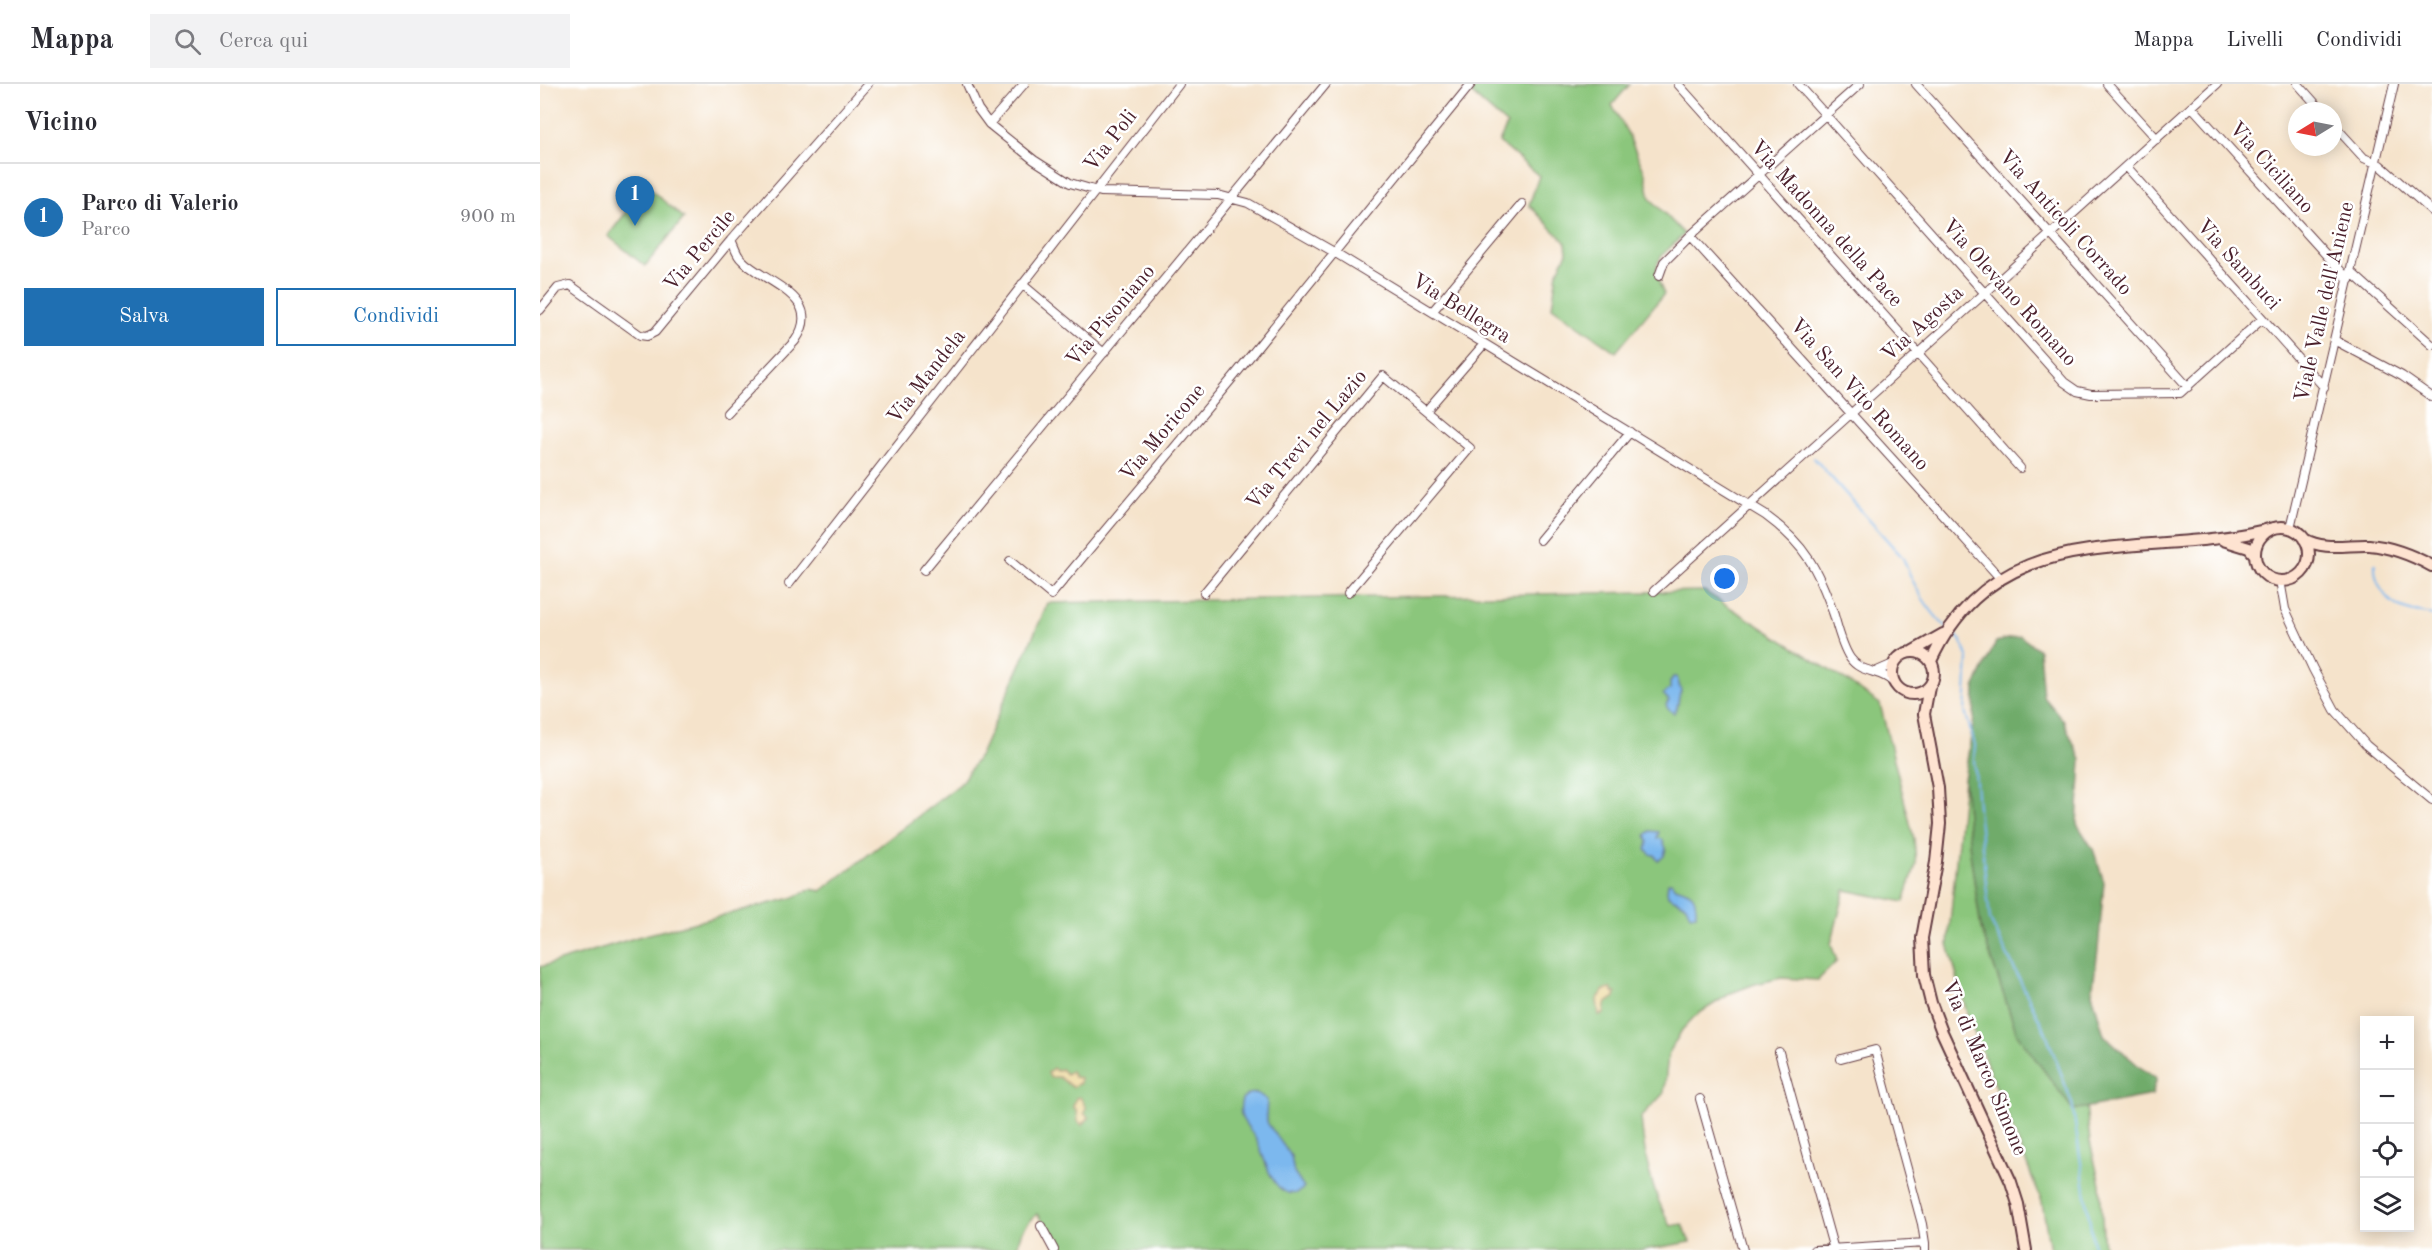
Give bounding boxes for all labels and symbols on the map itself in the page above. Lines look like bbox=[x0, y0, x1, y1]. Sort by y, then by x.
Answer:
north arrow bbox=[2288, 102, 2342, 156]
street label: Via Poli bbox=[1081, 106, 1141, 176]
street label: Via Ciciliano bbox=[2225, 118, 2317, 218]
street label: Via Madonna della Pace bbox=[1746, 137, 1906, 311]
street label: Via Anticoli Corrado bbox=[1994, 146, 2136, 300]
pin: 1 bbox=[616, 176, 655, 226]
street label: Viale Valle dell'Aniene bbox=[2292, 200, 2358, 404]
street label: Via Percile bbox=[660, 206, 740, 296]
street label: Via Olevano Romano bbox=[1938, 215, 2080, 371]
street label: Via Sambuci bbox=[2192, 216, 2284, 314]
street label: Via Pisoniano bbox=[1063, 261, 1159, 371]
street label: Via Bellegra bbox=[1408, 270, 1514, 348]
street label: Via Agosta bbox=[1878, 282, 1968, 366]
street label: Via San Vito Romano bbox=[1785, 315, 1933, 475]
street label: Via Mandela bbox=[884, 326, 970, 428]
street label: Via Trevi nel Lazio bbox=[1243, 366, 1371, 514]
street label: Via Moricone bbox=[1116, 380, 1210, 486]
your location bbox=[1710, 564, 1739, 593]
street label: Via di Marco Simone bbox=[1937, 977, 2031, 1159]

